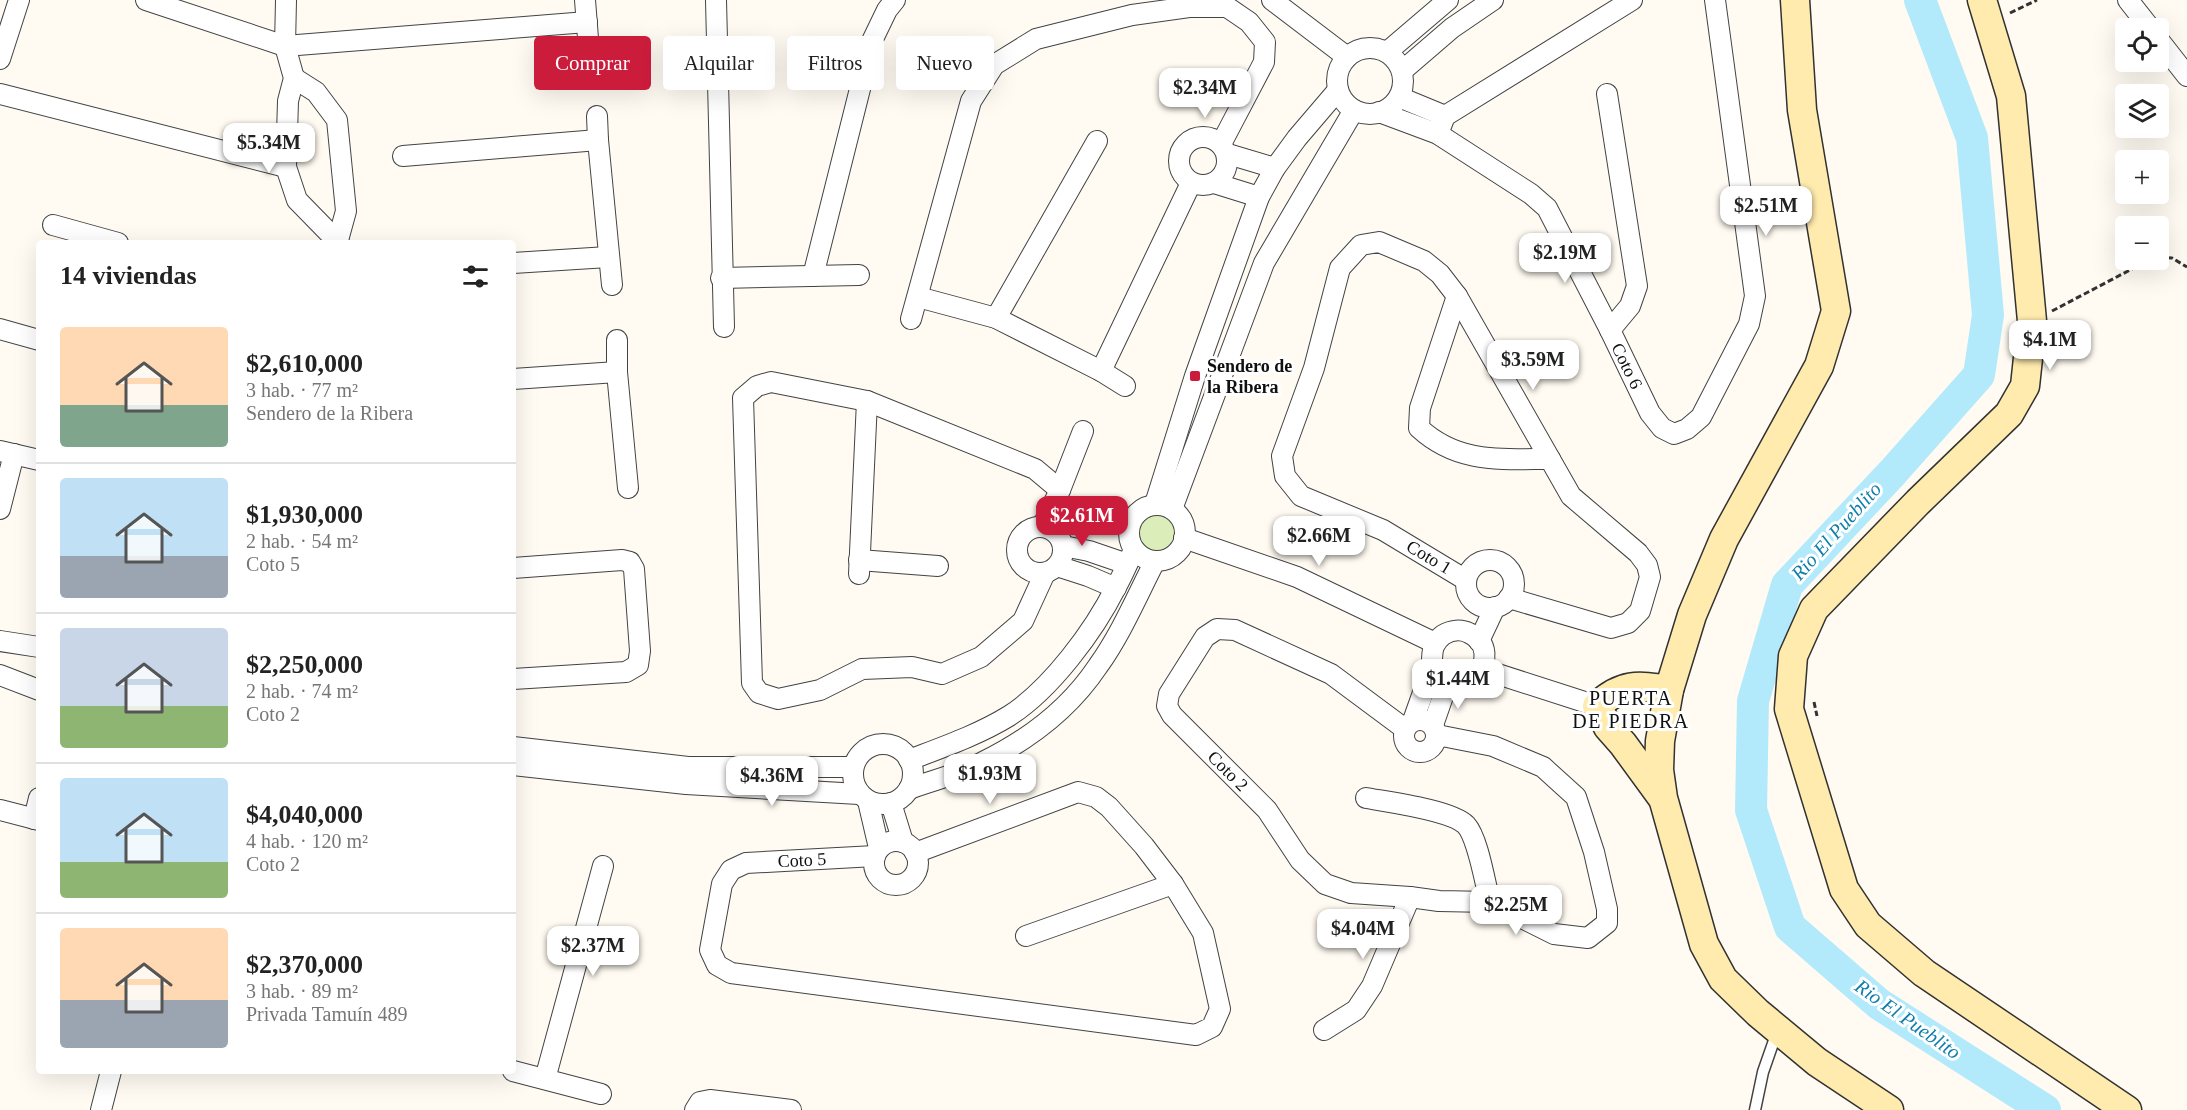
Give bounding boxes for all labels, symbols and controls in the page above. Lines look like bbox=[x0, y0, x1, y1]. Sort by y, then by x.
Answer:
map controls bbox=[2115, 18, 2169, 270]
button: locate bbox=[2115, 18, 2169, 72]
chip: Comprar bbox=[534, 36, 651, 90]
chip: Alquilar bbox=[663, 36, 775, 90]
chip: Filtros bbox=[787, 36, 884, 90]
chip: Nuevo bbox=[896, 36, 994, 90]
pin: $2.34M bbox=[1156, 68, 1254, 119]
text: $2.34M bbox=[1173, 76, 1237, 98]
button: layers bbox=[2115, 84, 2169, 138]
pin: $5.34M bbox=[220, 123, 318, 174]
text: $5.34M bbox=[237, 131, 301, 153]
button: + bbox=[2115, 150, 2169, 204]
pin: $2.51M bbox=[1717, 186, 1815, 237]
text: $2.51M bbox=[1734, 194, 1798, 216]
button: − bbox=[2115, 216, 2169, 270]
pin: $2.19M bbox=[1516, 233, 1614, 284]
text: $2.19M bbox=[1533, 241, 1597, 263]
icon: filters bbox=[459, 260, 492, 293]
text: 14 viviendas bbox=[60, 261, 197, 290]
pin: $4.1M bbox=[2008, 320, 2092, 371]
text: $4.1M bbox=[2023, 328, 2077, 350]
pin: $3.59M bbox=[1484, 340, 1582, 391]
street label: Coto 6 bbox=[1607, 340, 1647, 392]
text: $3.59M bbox=[1501, 348, 1565, 370]
text: $2,610,000 bbox=[246, 349, 363, 378]
icon: home bbox=[108, 351, 180, 423]
place label: Sendero de la Ribera bbox=[1207, 356, 1292, 397]
marker: Sendero de la Ribera bbox=[1188, 369, 1202, 383]
text: 3 hab. · 77 m² bbox=[246, 379, 358, 401]
text: Sendero de la Ribera bbox=[246, 402, 413, 424]
water label: Rio El Pueblito bbox=[1786, 478, 1885, 585]
pin: $2.61M bbox=[1033, 496, 1131, 547]
text: $1,930,000 bbox=[246, 500, 363, 529]
icon: home bbox=[108, 502, 180, 574]
text: $2.61M bbox=[1050, 504, 1114, 526]
pin: $2.66M bbox=[1270, 516, 1368, 567]
text: $2.66M bbox=[1287, 524, 1351, 546]
text: 2 hab. · 54 m² bbox=[246, 530, 358, 552]
street label: Coto 1 bbox=[1403, 536, 1455, 578]
text: Coto 5 bbox=[246, 553, 300, 575]
text: $2,250,000 bbox=[246, 650, 363, 679]
icon: home bbox=[108, 652, 180, 724]
pin: $1.44M bbox=[1409, 659, 1507, 710]
text: $1.44M bbox=[1426, 667, 1490, 689]
text: 2 hab. · 74 m² bbox=[246, 680, 358, 702]
district label: PUERTA DE PIEDRA bbox=[1572, 687, 1690, 732]
text: Coto 2 bbox=[246, 703, 300, 725]
street label: Coto 2 bbox=[1204, 747, 1252, 795]
pin: $1.93M bbox=[941, 754, 1039, 805]
pin: $4.36M bbox=[723, 756, 821, 807]
text: $1.93M bbox=[958, 762, 1022, 784]
text: $4.36M bbox=[740, 764, 804, 786]
text: $4,040,000 bbox=[246, 800, 363, 829]
icon: home bbox=[108, 802, 180, 874]
text: 4 hab. · 120 m² bbox=[246, 830, 368, 852]
street label: Coto 5 bbox=[777, 849, 827, 871]
text: Coto 2 bbox=[246, 853, 300, 875]
pin: $2.25M bbox=[1467, 885, 1565, 936]
text: $2.25M bbox=[1484, 893, 1548, 915]
pin: $4.04M bbox=[1314, 909, 1412, 960]
text: $4.04M bbox=[1331, 917, 1395, 939]
pin: $2.37M bbox=[544, 926, 642, 977]
text: $2.37M bbox=[561, 934, 625, 956]
text: $2,370,000 bbox=[246, 950, 363, 979]
icon: home bbox=[108, 952, 180, 1024]
water label: Rio El Pueblito bbox=[1850, 974, 1965, 1063]
text: 3 hab. · 89 m² bbox=[246, 980, 358, 1002]
text: Privada Tamuín 489 bbox=[246, 1003, 408, 1025]

